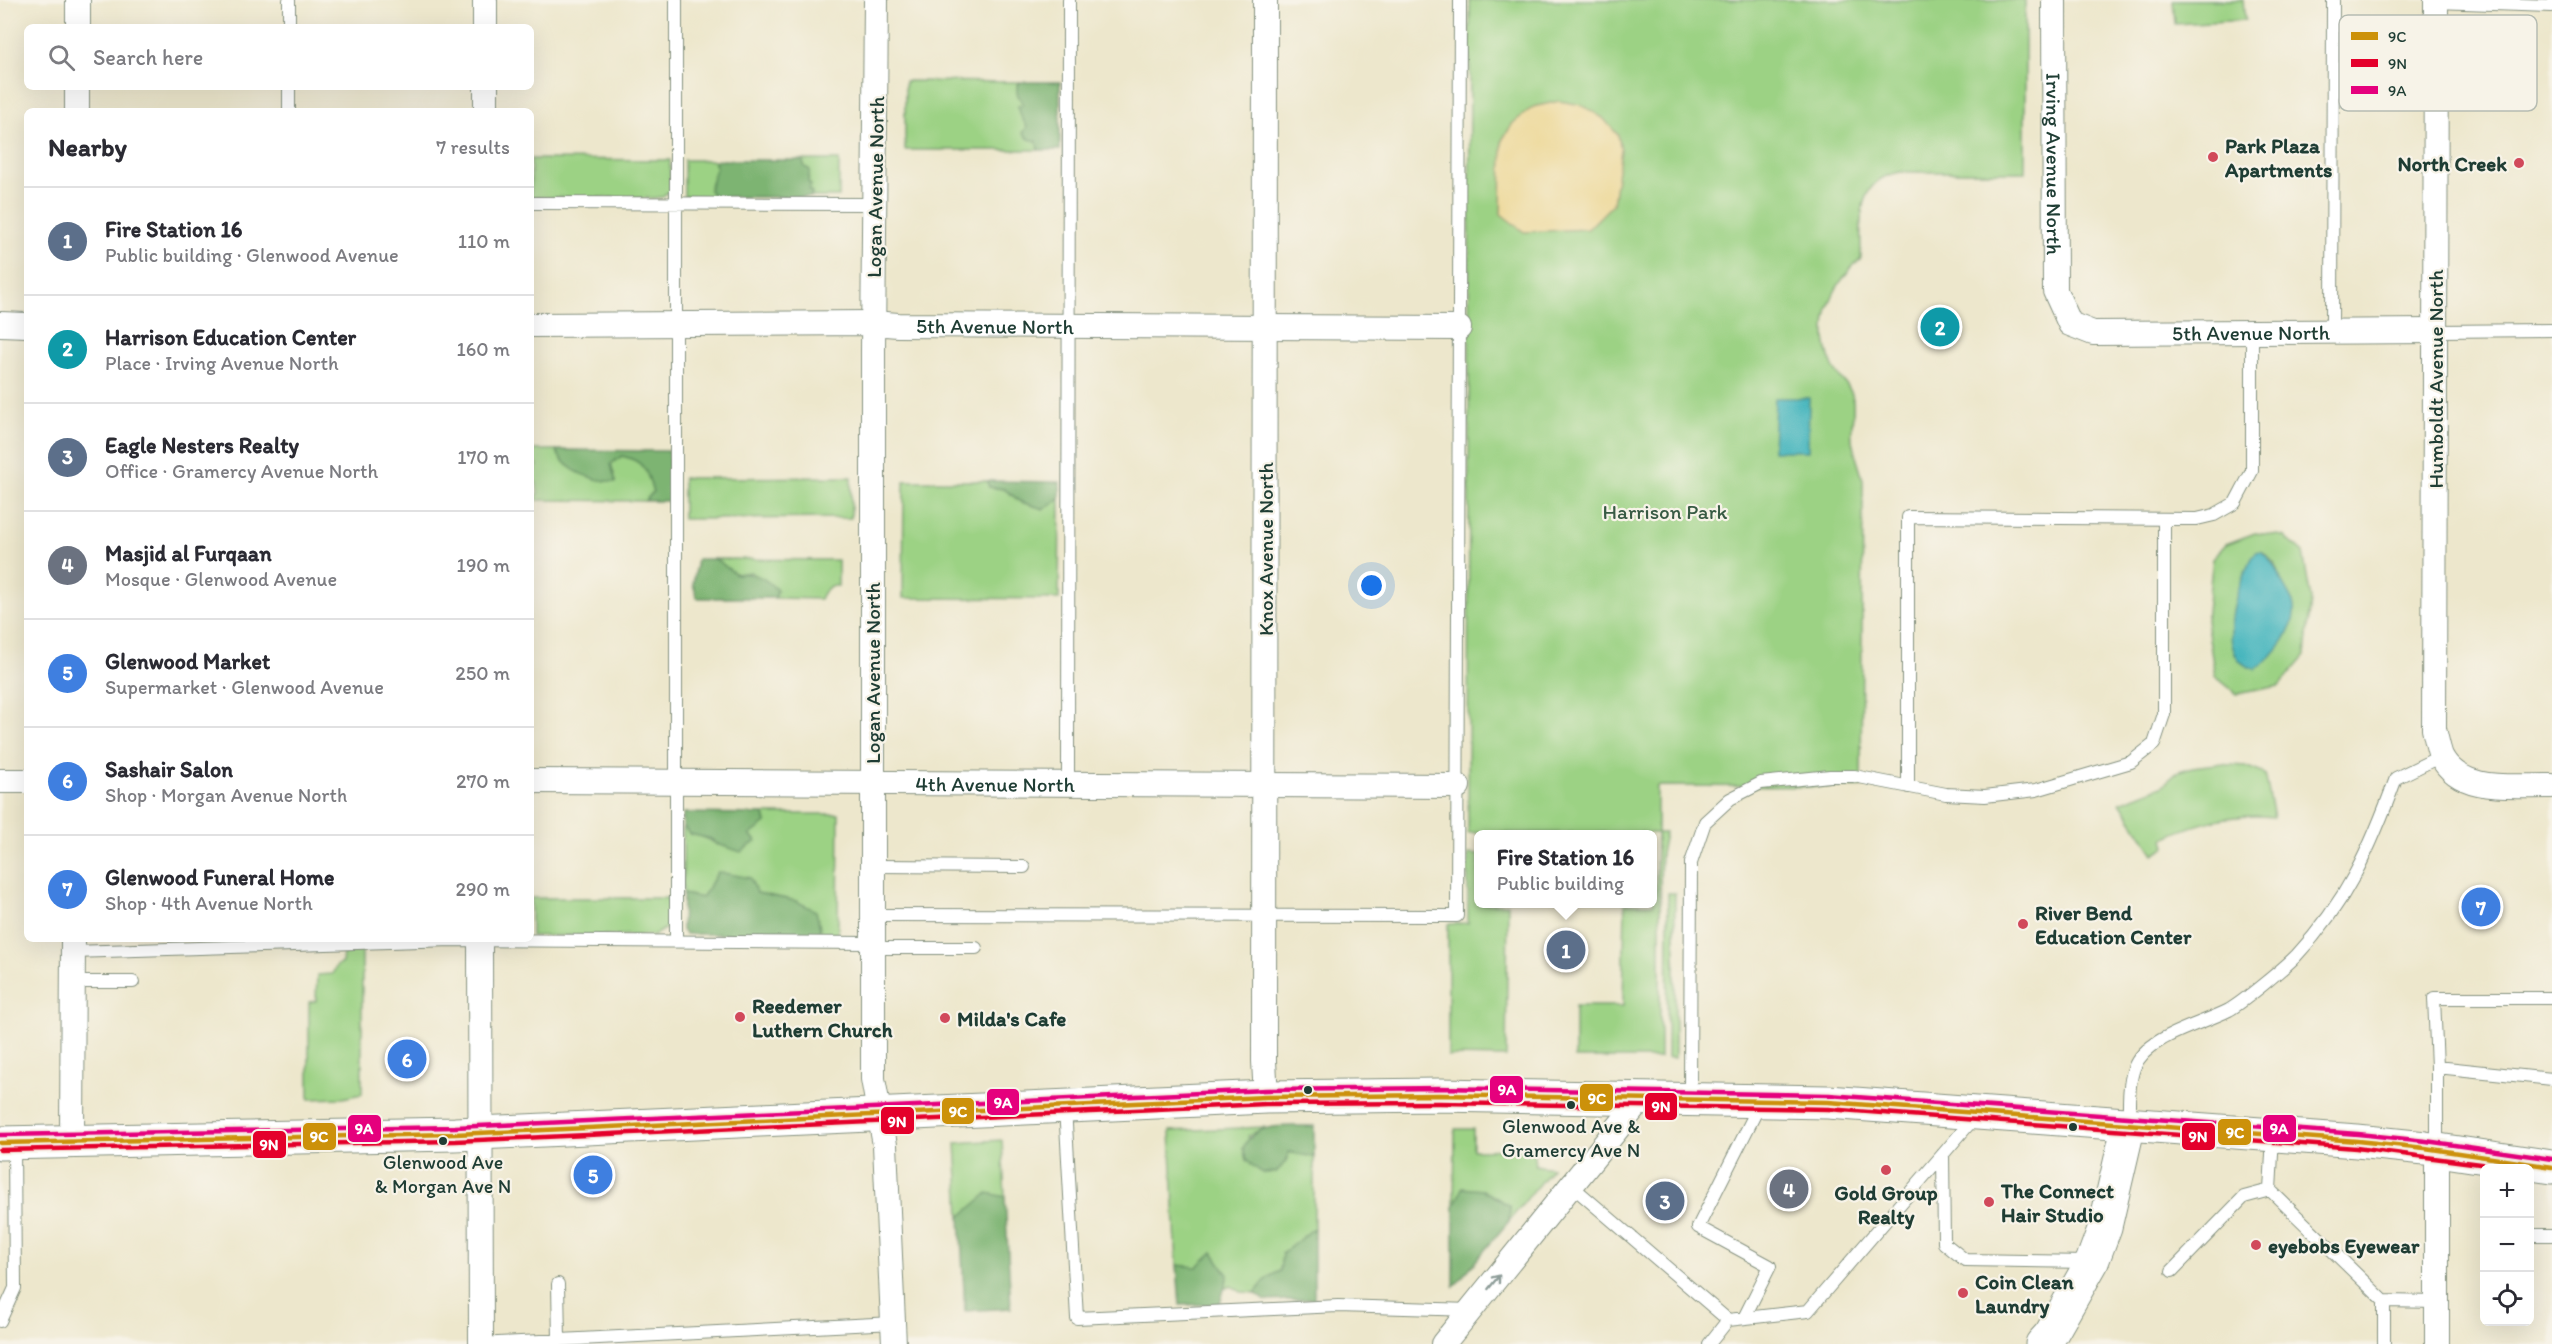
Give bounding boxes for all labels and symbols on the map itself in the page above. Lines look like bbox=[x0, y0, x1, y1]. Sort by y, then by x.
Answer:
legend bbox=[2339, 15, 2537, 111]
text: 9C bbox=[2388, 27, 2407, 46]
text: 9N bbox=[2388, 54, 2407, 73]
street label: Irving Avenue North bbox=[2042, 73, 2067, 255]
text: 9A bbox=[2388, 81, 2407, 100]
street label: Logan Avenue North bbox=[861, 95, 889, 278]
place label: Park Plaza Apartments bbox=[2224, 133, 2332, 183]
marker: Park Plaza Apartments bbox=[2206, 150, 2220, 164]
place label: North Creek bbox=[2397, 151, 2507, 176]
marker: North Creek bbox=[2512, 156, 2526, 170]
street label: Humboldt Avenue North bbox=[2423, 269, 2448, 488]
pin: 2 bbox=[1920, 304, 1960, 350]
street label: 5th Avenue North bbox=[916, 313, 1075, 338]
street label: 5th Avenue North bbox=[2172, 319, 2331, 345]
street label: Knox Avenue North bbox=[1253, 461, 1278, 636]
park label: Harrison Park bbox=[1603, 499, 1728, 524]
your location bbox=[1357, 571, 1386, 600]
street label: Logan Avenue North bbox=[860, 581, 885, 764]
street label: 4th Avenue North bbox=[915, 771, 1076, 796]
pin: 7 bbox=[2462, 884, 2500, 930]
place label: River Bend Education Center bbox=[2035, 900, 2192, 949]
marker: River Bend Education Center bbox=[2016, 917, 2030, 931]
pin: 1 bbox=[1546, 928, 1586, 972]
place label: Reedemer Luthern Church bbox=[752, 993, 893, 1042]
place label: Milda's Cafe bbox=[957, 1006, 1066, 1031]
marker: Reedemer Luthern Church bbox=[733, 1010, 747, 1024]
marker: Milda's Cafe bbox=[938, 1011, 952, 1025]
pin: 6 bbox=[388, 1036, 426, 1082]
line badge: 9A bbox=[1489, 1075, 1524, 1104]
text: 9A bbox=[1498, 1080, 1517, 1099]
line badge: 9C bbox=[1579, 1083, 1614, 1112]
unlabelled marker bbox=[1302, 1084, 1314, 1096]
line badge: 9A bbox=[986, 1088, 1020, 1116]
text: 9C bbox=[1588, 1089, 1607, 1108]
line badge: 9N bbox=[1644, 1092, 1678, 1121]
text: 9A bbox=[994, 1093, 1013, 1112]
line badge: 9C bbox=[941, 1097, 975, 1125]
text: 9N bbox=[1651, 1097, 1671, 1116]
marker: Glenwood Ave & Gramercy Ave N bbox=[1565, 1099, 1577, 1111]
text: 9C bbox=[949, 1102, 968, 1121]
line badge: 9N bbox=[880, 1106, 915, 1135]
text: 9N bbox=[887, 1112, 907, 1131]
line badge: 9A bbox=[347, 1114, 382, 1143]
place label: Glenwood Ave & Gramercy Ave N bbox=[1502, 1114, 1640, 1162]
line badge: 9A bbox=[2262, 1114, 2297, 1143]
line badge: 9C bbox=[2217, 1118, 2252, 1146]
text: 9A bbox=[355, 1119, 374, 1138]
text: 9A bbox=[2270, 1119, 2289, 1138]
unlabelled marker bbox=[2067, 1121, 2079, 1133]
line badge: 9C bbox=[302, 1122, 337, 1151]
line badge: 9N bbox=[2181, 1122, 2216, 1151]
text: 9C bbox=[2226, 1123, 2245, 1142]
text: 9C bbox=[310, 1127, 329, 1146]
text: 9N bbox=[2188, 1127, 2208, 1146]
line badge: 9N bbox=[252, 1130, 287, 1159]
text: 9N bbox=[259, 1135, 279, 1154]
marker: Glenwood Ave & Morgan Ave N bbox=[437, 1135, 449, 1147]
place label: Glenwood Ave & Morgan Ave N bbox=[375, 1150, 511, 1198]
pin: 5 bbox=[574, 1152, 612, 1198]
marker: Gold Group Realty bbox=[1879, 1163, 1893, 1177]
pin: 4 bbox=[1770, 1166, 1808, 1212]
pin: 3 bbox=[1646, 1178, 1684, 1224]
place label: The Connect Hair Studio bbox=[2000, 1178, 2114, 1227]
place label: Gold Group Realty bbox=[1834, 1180, 1938, 1230]
marker: The Connect Hair Studio bbox=[1982, 1195, 1996, 1209]
place label: eyebobs Eyewear bbox=[2268, 1233, 2420, 1259]
marker: eyebobs Eyewear bbox=[2249, 1238, 2263, 1252]
place label: Coin Clean Laundry bbox=[1975, 1269, 2074, 1319]
one-way arrow bbox=[1487, 1275, 1500, 1291]
marker: Coin Clean Laundry bbox=[1956, 1286, 1970, 1300]

